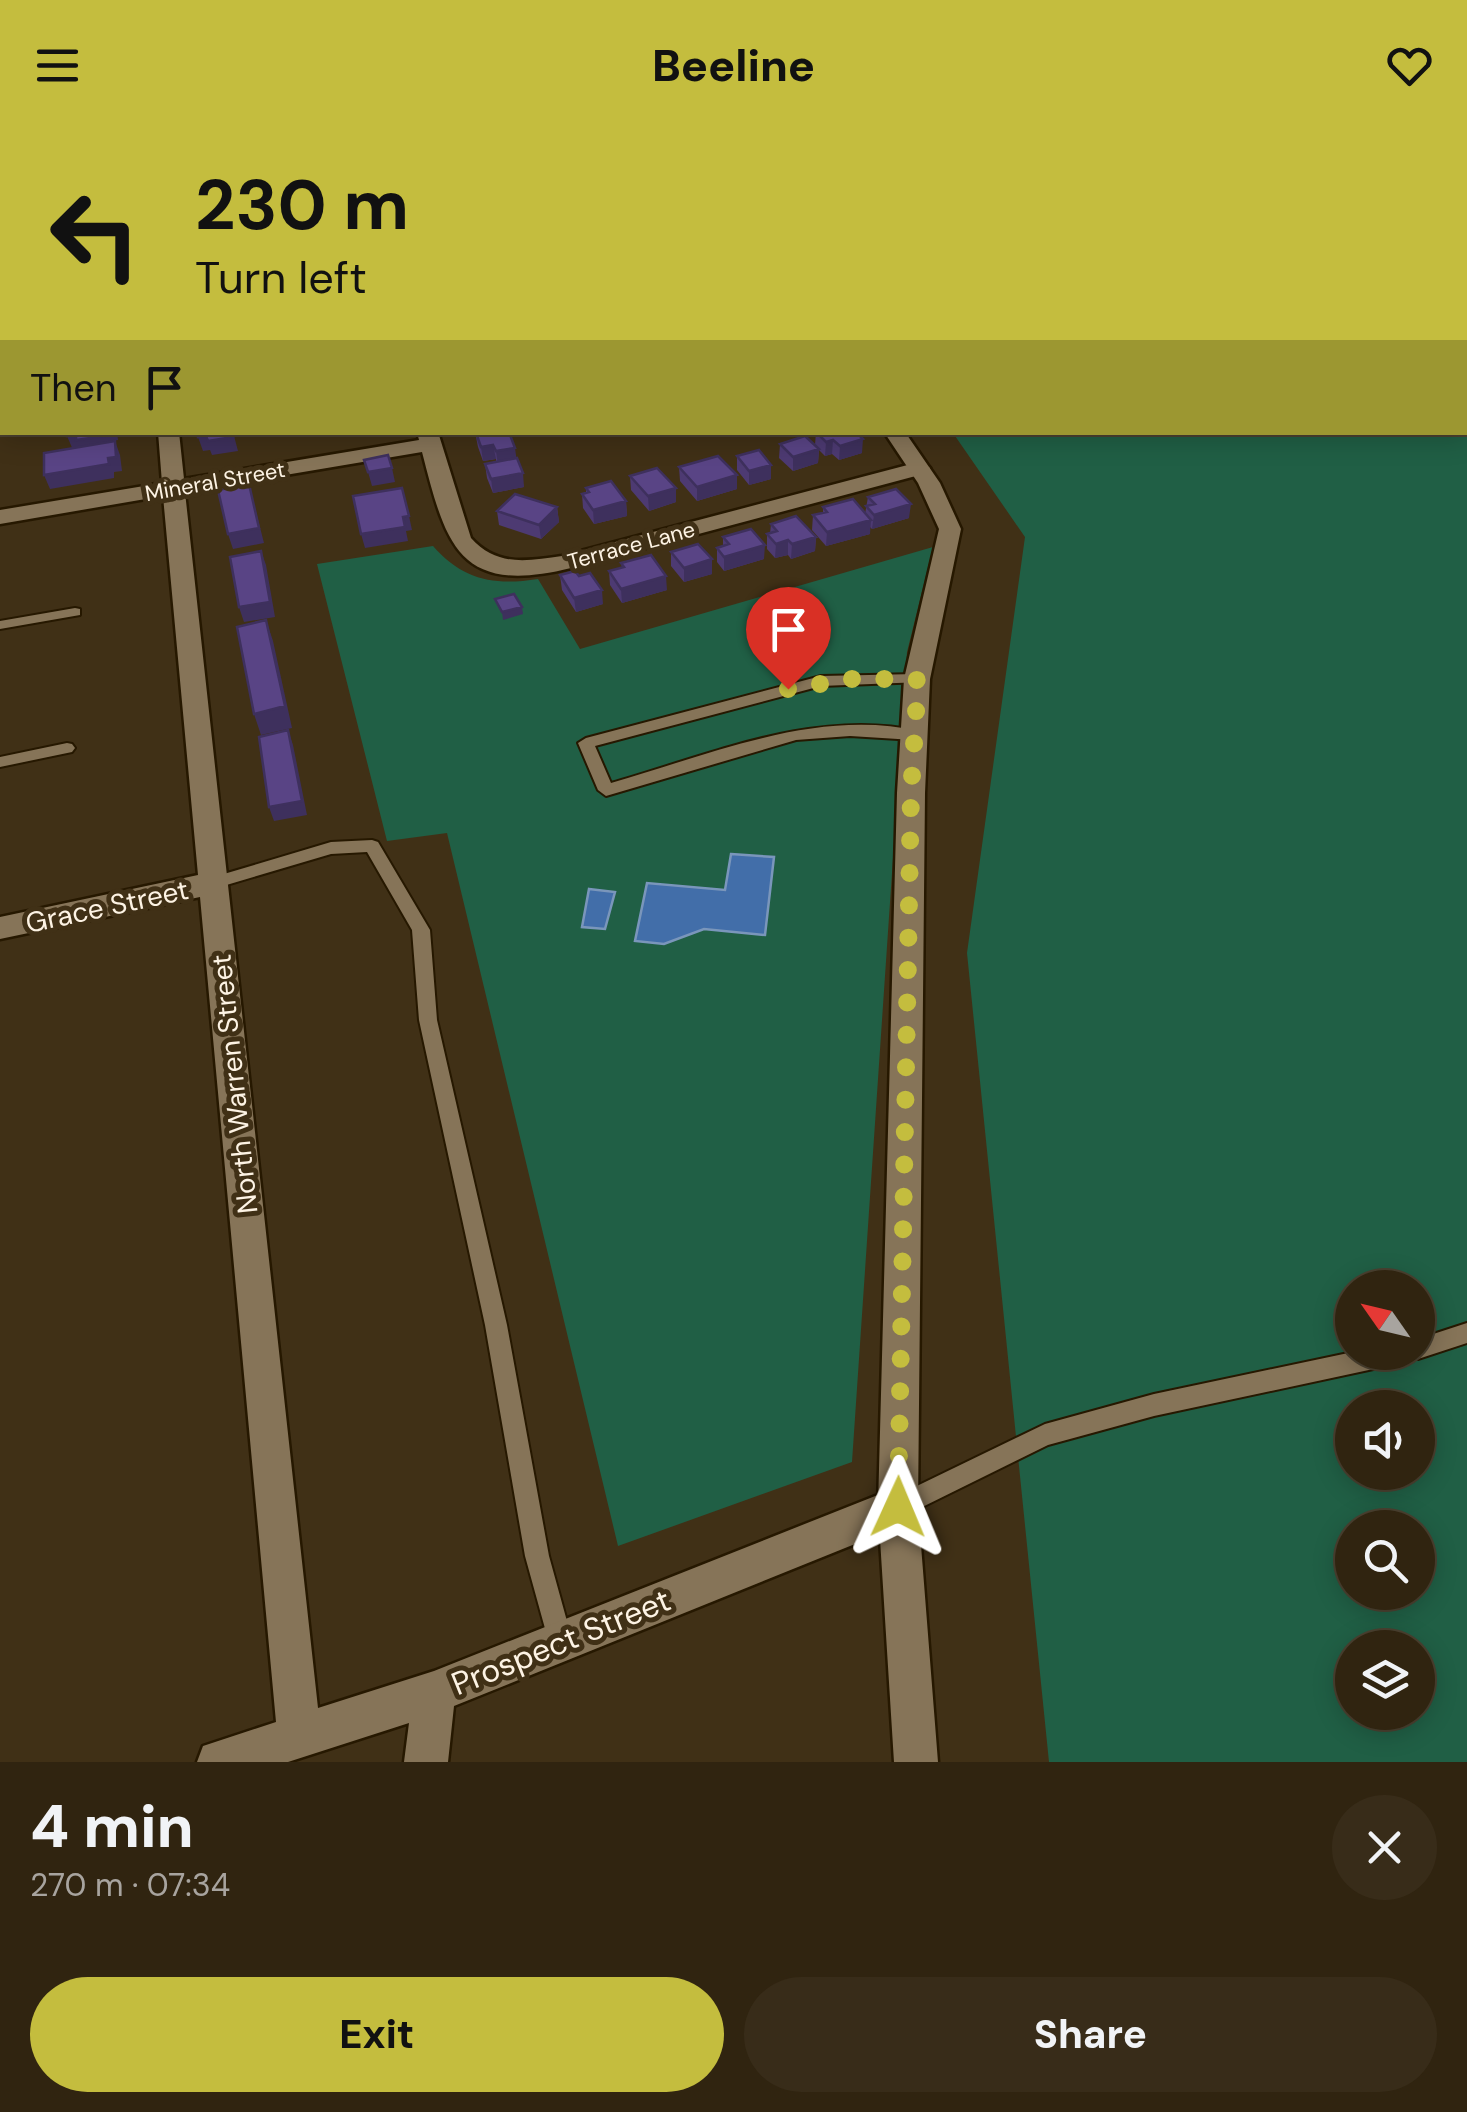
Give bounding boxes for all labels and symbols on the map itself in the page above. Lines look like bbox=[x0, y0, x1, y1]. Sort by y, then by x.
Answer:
street label: Mineral Street bbox=[143, 455, 288, 508]
street label: Terrace Lane bbox=[564, 515, 698, 576]
pin bbox=[746, 587, 831, 690]
street label: Grace Street bbox=[22, 871, 192, 942]
street label: North Warren Street bbox=[202, 952, 267, 1216]
north arrow bbox=[1335, 1270, 1435, 1370]
position arrow bbox=[846, 1455, 950, 1559]
street label: Prospect Street bbox=[445, 1579, 677, 1705]

